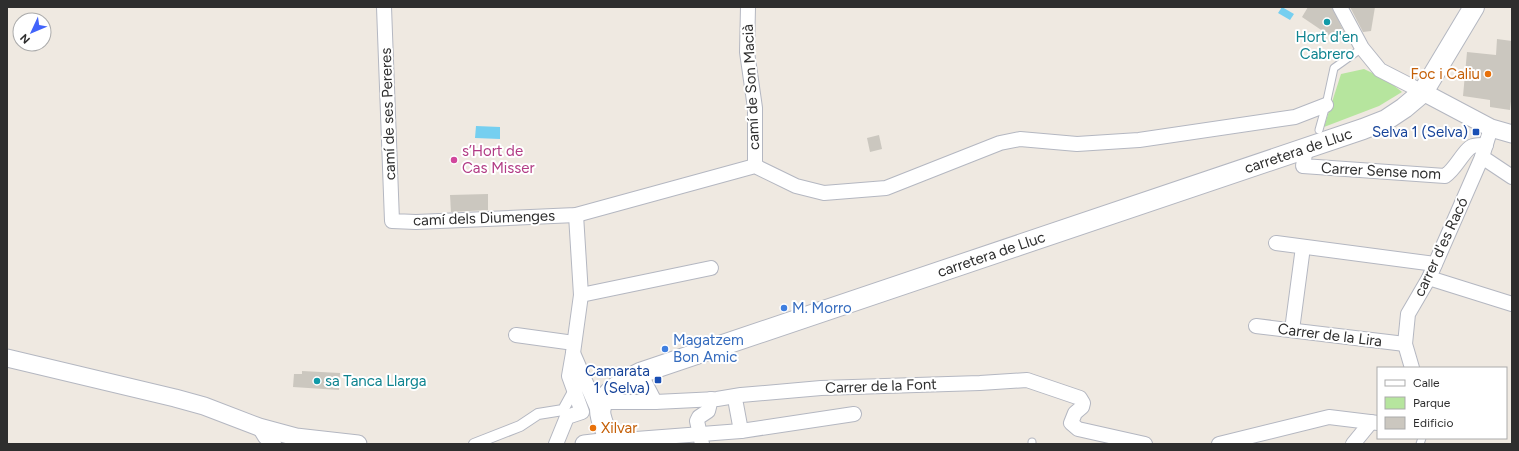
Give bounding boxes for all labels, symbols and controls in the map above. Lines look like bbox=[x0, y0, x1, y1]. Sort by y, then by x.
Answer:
north arrow bbox=[12, 12, 52, 52]
marker: Hort d'en Cabrero bbox=[1322, 17, 1332, 27]
street label: camí de Son Macià bbox=[739, 24, 763, 150]
place label: Hort d'en Cabrero bbox=[1296, 28, 1358, 63]
text: N bbox=[18, 31, 33, 46]
street label: camí de ses Pereres bbox=[377, 47, 399, 181]
place label: Foc i Caliu bbox=[1411, 65, 1480, 83]
marker: Foc i Caliu bbox=[1483, 69, 1493, 79]
place label: Selva 1 (Selva) bbox=[1372, 123, 1468, 141]
street label: carretera de Lluc bbox=[1242, 124, 1355, 177]
marker: Selva 1 (Selva) bbox=[1471, 127, 1481, 137]
place label: s’Hort de Cas Misser bbox=[462, 142, 535, 177]
marker: s’Hort de Cas Misser bbox=[449, 155, 459, 165]
street label: Carrer Sense nom bbox=[1321, 159, 1441, 183]
street label: carrer d'es Racó bbox=[1410, 194, 1472, 299]
street label: camí dels Diumenges bbox=[413, 207, 555, 229]
street label: carretera de Lluc bbox=[935, 228, 1048, 281]
place label: M. Morro bbox=[792, 299, 852, 317]
marker: M. Morro bbox=[779, 303, 789, 313]
street label: Carrer de la Lira bbox=[1277, 320, 1383, 350]
place label: Magatzem Bon Amic bbox=[673, 331, 744, 366]
marker: Magatzem Bon Amic bbox=[660, 344, 670, 354]
place label: Camarata 1 (Selva) bbox=[585, 362, 650, 397]
legend bbox=[1377, 367, 1507, 439]
place label: sa Tanca Llarga bbox=[325, 372, 426, 390]
marker: Camarata 1 (Selva) bbox=[653, 375, 663, 385]
street label: Carrer de la Font bbox=[825, 375, 937, 397]
marker: sa Tanca Llarga bbox=[312, 376, 322, 386]
text: Calle bbox=[1413, 376, 1440, 390]
text: Parque bbox=[1413, 396, 1451, 410]
text: Edificio bbox=[1413, 416, 1453, 430]
place label: Xilvar bbox=[601, 419, 637, 437]
marker: Xilvar bbox=[588, 423, 598, 433]

